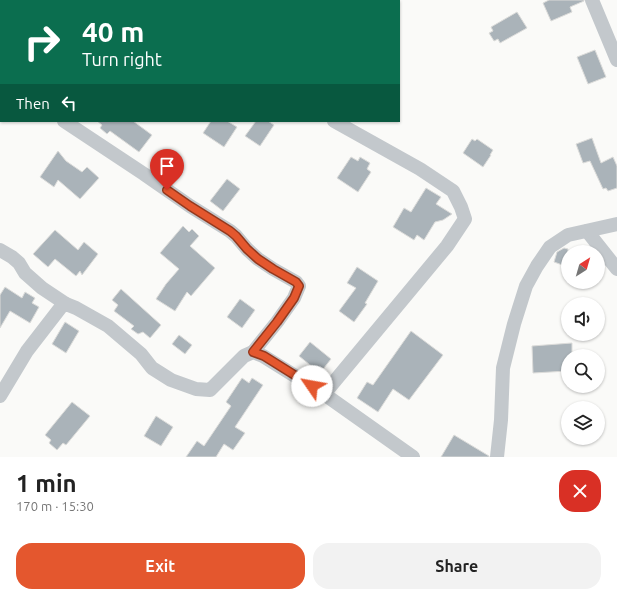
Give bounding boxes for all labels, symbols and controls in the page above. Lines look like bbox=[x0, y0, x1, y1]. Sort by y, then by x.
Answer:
icon: right bbox=[16, 16, 68, 68]
text: 40 m bbox=[82, 16, 144, 47]
text: Turn right bbox=[82, 49, 162, 69]
icon: left bbox=[58, 92, 80, 114]
text: Then bbox=[16, 95, 50, 112]
pin bbox=[150, 149, 184, 190]
icon: arrive bbox=[156, 155, 178, 177]
north arrow bbox=[561, 245, 605, 289]
map controls bbox=[561, 245, 605, 445]
button: sound bbox=[561, 297, 605, 341]
button: search bbox=[561, 349, 605, 393]
position arrow bbox=[291, 365, 333, 407]
button: layers bbox=[561, 401, 605, 445]
text: 1 min bbox=[16, 470, 77, 497]
button: close bbox=[559, 470, 601, 512]
text: 170 m · 15:30 bbox=[16, 499, 94, 513]
button: Exit bbox=[16, 543, 305, 589]
button: Share bbox=[313, 543, 601, 589]

